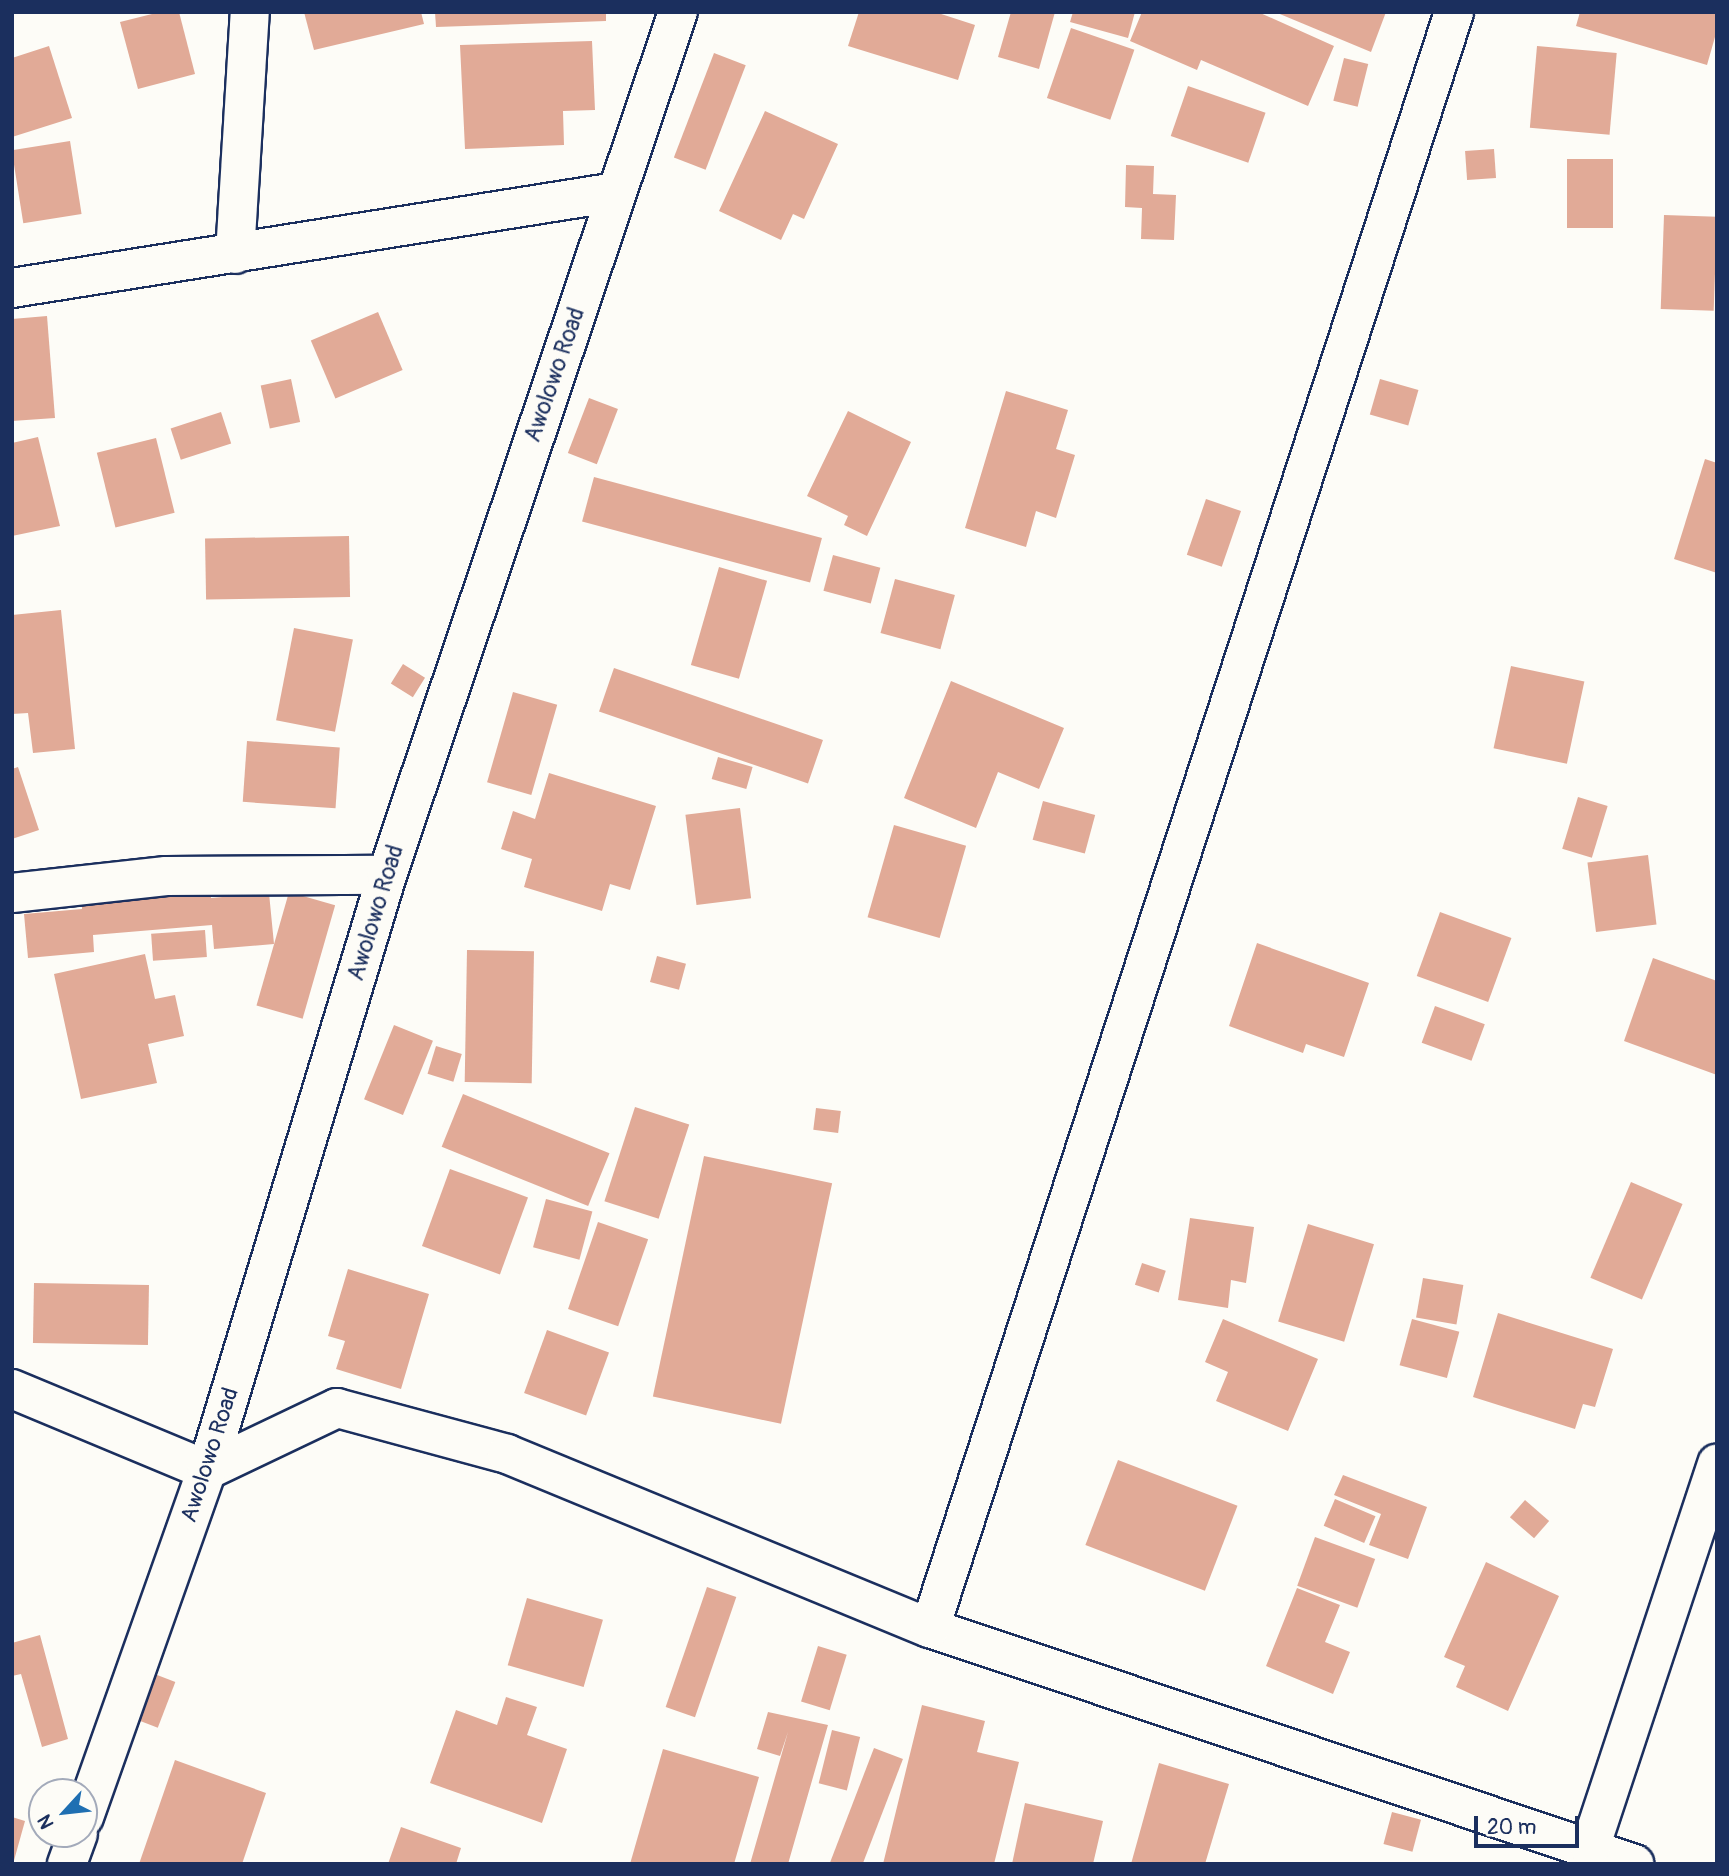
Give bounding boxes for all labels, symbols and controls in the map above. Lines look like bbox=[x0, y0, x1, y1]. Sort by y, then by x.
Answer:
street label: Awolowo Road bbox=[519, 304, 591, 446]
street label: Awolowo Road bbox=[342, 842, 410, 984]
street label: Awolowo Road bbox=[175, 1384, 245, 1526]
north arrow bbox=[28, 1778, 98, 1848]
scale bar bbox=[1477, 1802, 1582, 1846]
text: N bbox=[32, 1810, 60, 1833]
text: 20 m bbox=[1487, 1814, 1536, 1841]

